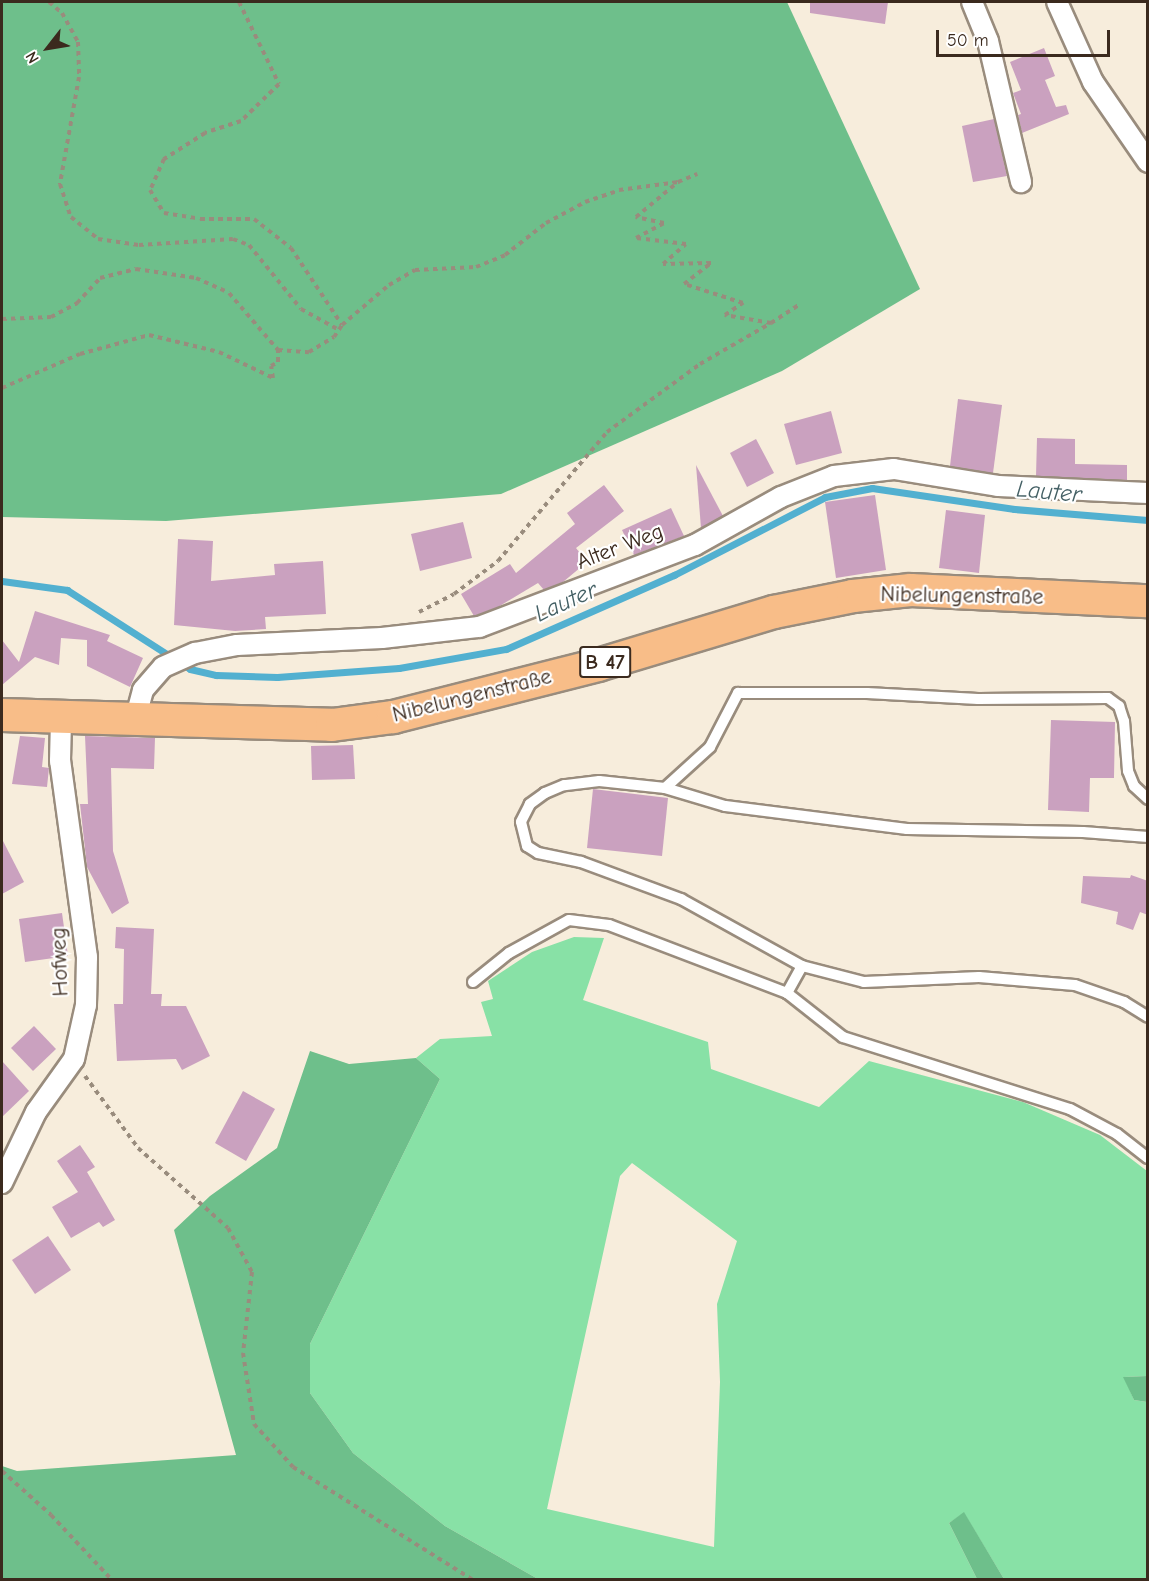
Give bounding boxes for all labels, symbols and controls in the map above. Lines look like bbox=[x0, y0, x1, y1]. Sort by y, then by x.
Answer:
north arrow bbox=[18, 18, 78, 78]
scale bar bbox=[939, 18, 1113, 56]
text: 50 m bbox=[947, 30, 989, 51]
text: N bbox=[22, 48, 43, 66]
water label: Lauter bbox=[1015, 475, 1083, 509]
street label: Alter Weg bbox=[573, 518, 667, 576]
water label: Lauter bbox=[530, 576, 602, 628]
street label: Nibelungenstraße bbox=[880, 581, 1044, 611]
road number: B 47 bbox=[578, 644, 632, 680]
street label: Nibelungenstraße bbox=[390, 663, 554, 729]
street label: Hofweg bbox=[46, 927, 74, 997]

